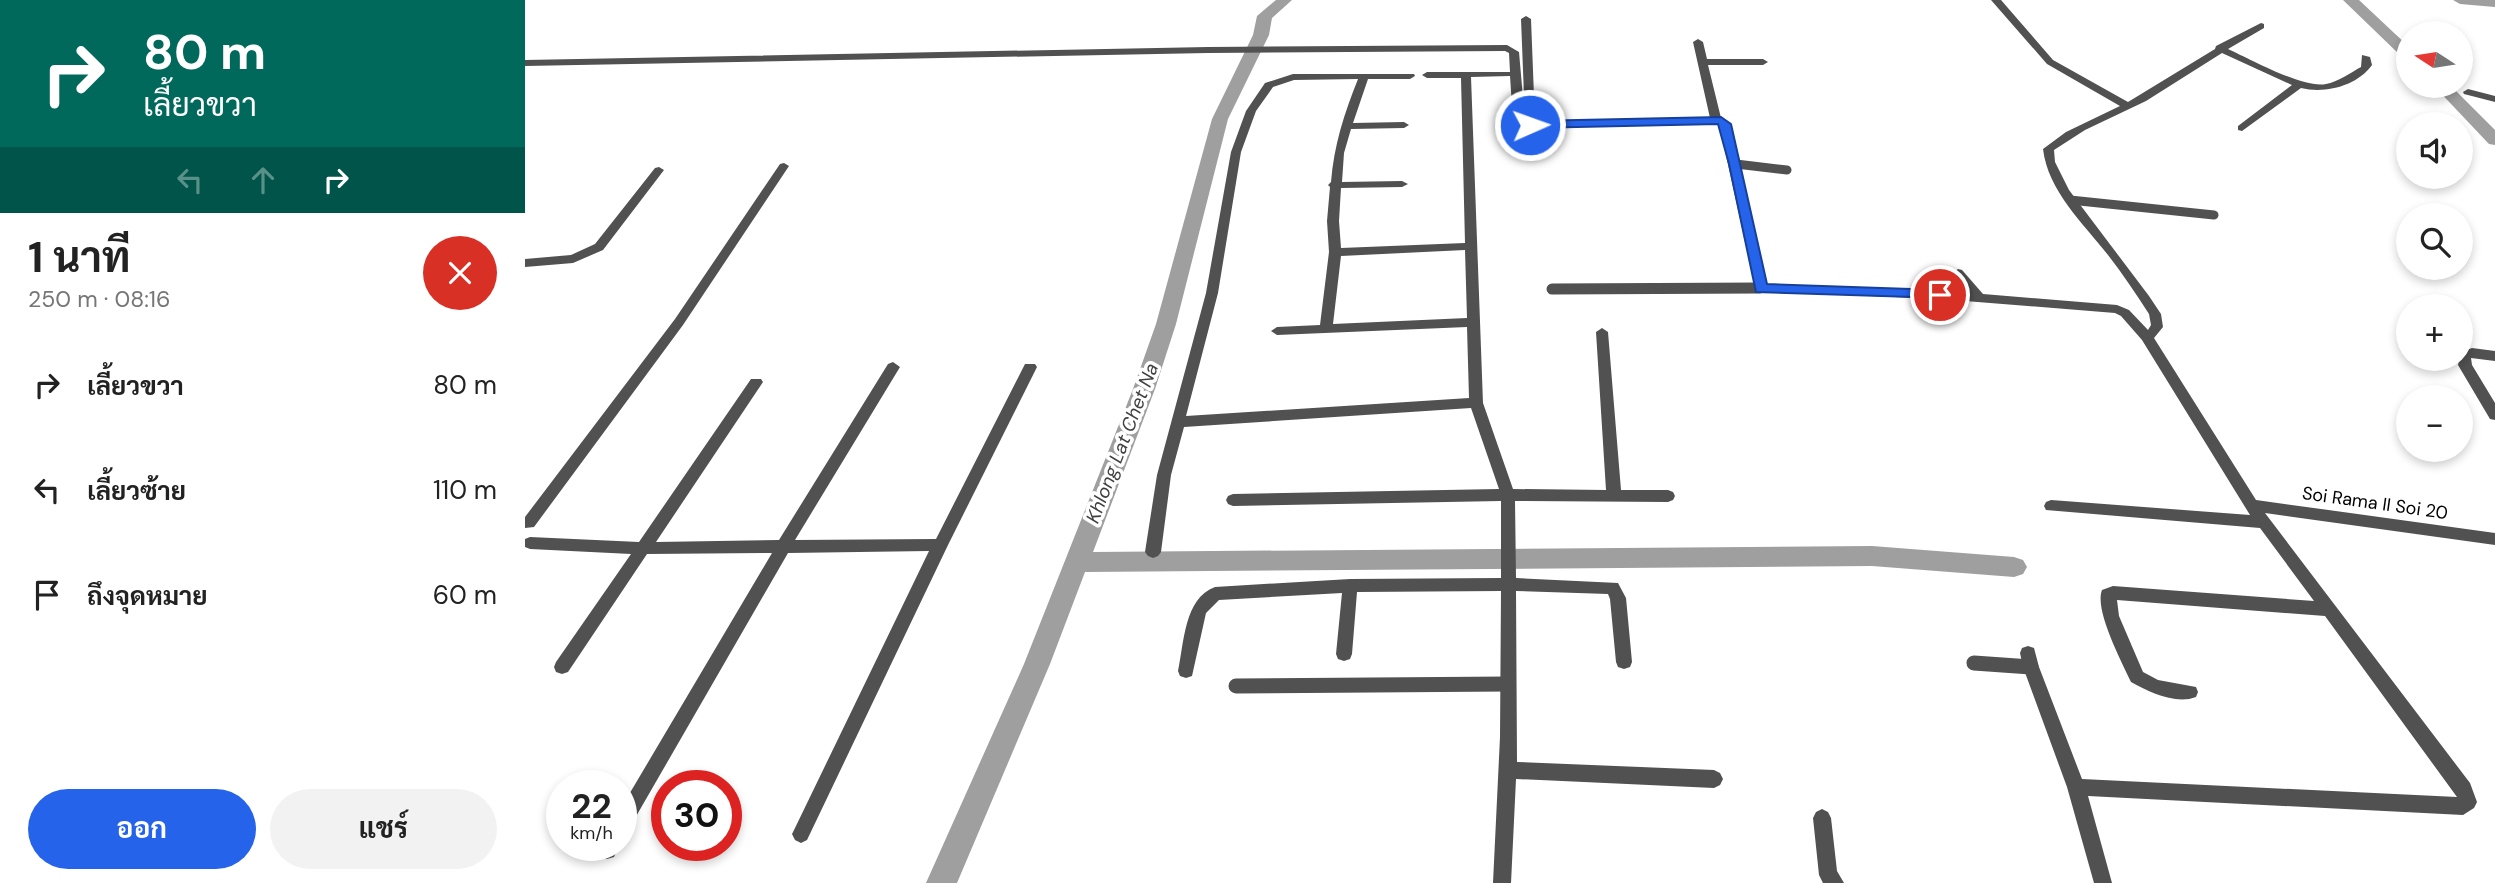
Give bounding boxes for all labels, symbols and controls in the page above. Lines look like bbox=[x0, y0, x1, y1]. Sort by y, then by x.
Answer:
text: 80 m bbox=[143, 20, 266, 84]
north arrow bbox=[2396, 21, 2473, 98]
map controls bbox=[2396, 21, 2473, 462]
icon: right bbox=[28, 28, 119, 119]
text: เลี้ยวขวา bbox=[143, 84, 257, 126]
position arrow bbox=[1493, 88, 1567, 162]
button: sound bbox=[2396, 112, 2473, 189]
icon: left bbox=[171, 161, 209, 199]
icon: ahead bbox=[244, 161, 282, 199]
icon: right bbox=[317, 161, 355, 199]
button: search bbox=[2396, 203, 2473, 280]
text: 1 นาที bbox=[28, 230, 130, 285]
button: close bbox=[423, 236, 497, 310]
pin bbox=[1910, 265, 1970, 325]
icon: arrive bbox=[1921, 276, 1959, 314]
text: 250 m · 08:16 bbox=[28, 284, 170, 314]
button: + bbox=[2396, 294, 2473, 371]
water label: Khlong Lat Chet Na bbox=[1080, 359, 1164, 527]
icon: right bbox=[28, 366, 66, 404]
text: 80 m bbox=[433, 368, 497, 402]
text: เลี้ยวขวา bbox=[87, 369, 184, 403]
button: − bbox=[2396, 385, 2473, 462]
icon: left bbox=[28, 471, 66, 509]
text: 110 m bbox=[433, 473, 497, 507]
text: เลี้ยวซ้าย bbox=[87, 474, 186, 508]
street label: Soi Rama II Soi 20 bbox=[2301, 481, 2449, 525]
icon: arrive bbox=[28, 576, 66, 614]
text: 60 m bbox=[433, 578, 497, 612]
text: ถึงจุดหมาย bbox=[87, 579, 208, 613]
speed limit sign: 30 bbox=[651, 770, 742, 861]
text: 22 bbox=[571, 783, 612, 829]
button: ออก bbox=[28, 789, 256, 869]
button: แชร์ bbox=[270, 789, 497, 869]
text: km/h bbox=[570, 821, 613, 845]

